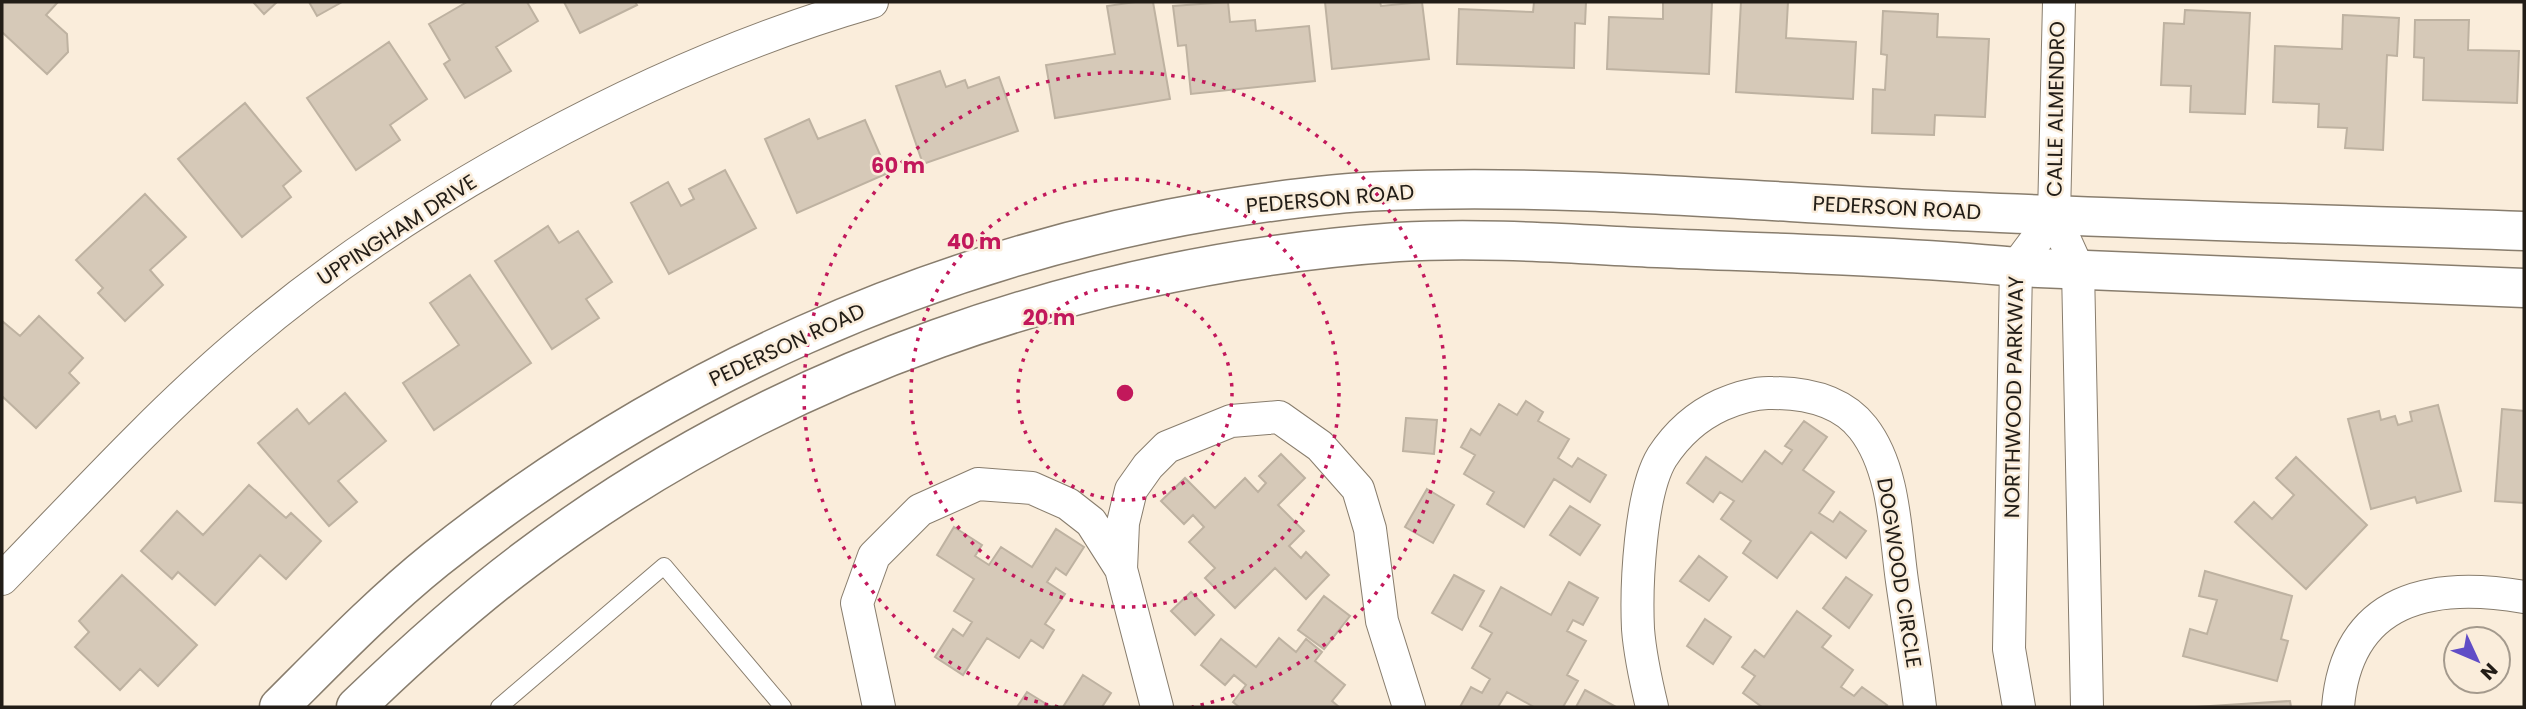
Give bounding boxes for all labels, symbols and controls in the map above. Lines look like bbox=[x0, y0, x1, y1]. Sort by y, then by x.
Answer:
street label: CALLE ALMENDRO bbox=[2039, 21, 2072, 197]
text: 60 m bbox=[871, 151, 925, 180]
street label: UPPINGHAM DRIVE bbox=[311, 167, 482, 292]
street label: PEDERSON ROAD bbox=[1245, 177, 1415, 220]
street label: PEDERSON ROAD bbox=[1812, 189, 1982, 226]
text: 40 m bbox=[947, 227, 1001, 256]
street label: NORTHWOOD PARKWAY bbox=[1997, 276, 2030, 518]
street label: PEDERSON ROAD bbox=[704, 296, 869, 393]
text: 20 m bbox=[1023, 303, 1075, 332]
centre of rings bbox=[1113, 381, 1137, 405]
street label: DOGWOOD CIRCLE bbox=[1870, 476, 1929, 670]
north arrow bbox=[2442, 625, 2512, 695]
text: N bbox=[2474, 657, 2504, 686]

